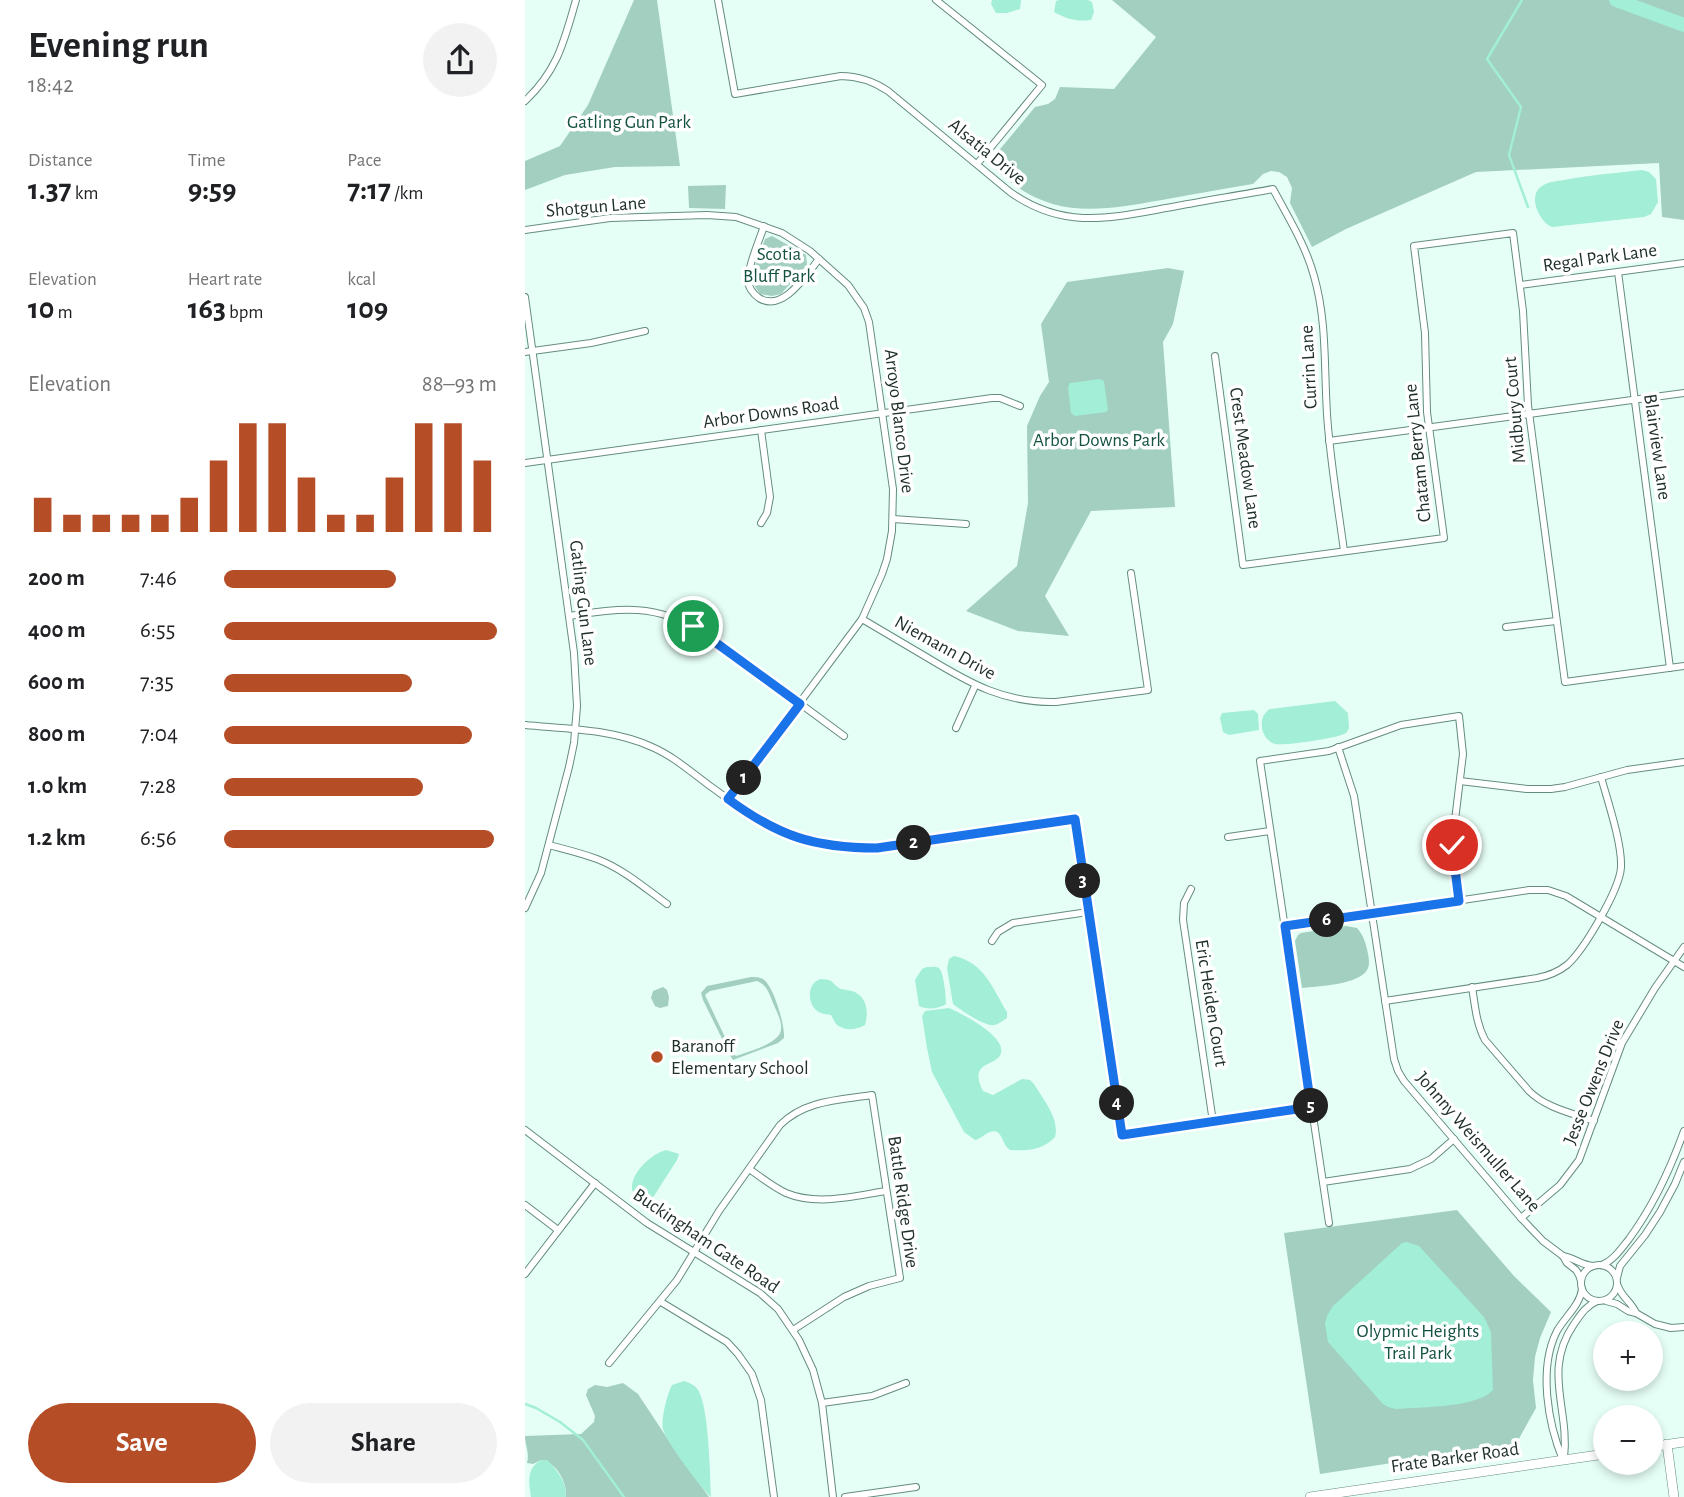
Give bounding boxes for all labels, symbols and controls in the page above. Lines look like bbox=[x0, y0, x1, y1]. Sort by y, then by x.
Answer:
button: share bbox=[423, 23, 497, 97]
text: Evening run bbox=[28, 27, 209, 65]
text: 18:42 bbox=[28, 74, 74, 97]
park label: Gatling Gun Park bbox=[567, 113, 691, 132]
street label: Alsatia Drive bbox=[945, 115, 1029, 189]
text: Distance bbox=[28, 151, 92, 170]
text: Time bbox=[188, 151, 226, 170]
text: Pace bbox=[347, 151, 382, 170]
text: 1.37 bbox=[28, 175, 72, 205]
text: 9:59 bbox=[188, 175, 236, 205]
text: 7:17 bbox=[347, 175, 391, 205]
text: km bbox=[72, 184, 99, 203]
text: /km bbox=[391, 184, 423, 203]
street label: Shotgun Lane bbox=[545, 193, 647, 221]
street label: Regal Park Lane bbox=[1542, 241, 1658, 275]
park label: Scotia Bluff Park bbox=[743, 245, 815, 286]
text: Elevation bbox=[28, 270, 97, 289]
text: Heart rate bbox=[188, 270, 262, 289]
text: kcal bbox=[347, 270, 376, 289]
text: 10 bbox=[28, 294, 54, 324]
text: 163 bbox=[188, 294, 226, 324]
text: 109 bbox=[347, 294, 388, 324]
text: m bbox=[54, 303, 73, 322]
text: bpm bbox=[226, 303, 263, 322]
street label: Currin Lane bbox=[1297, 325, 1321, 409]
street label: Arroyo Blanco Drive bbox=[881, 348, 917, 494]
street label: Midbury Court bbox=[1501, 356, 1529, 464]
text: Elevation bbox=[28, 373, 111, 396]
text: 88–93 m bbox=[422, 373, 497, 396]
street label: Chatam Berry Lane bbox=[1401, 383, 1435, 523]
street label: Crest Meadow Lane bbox=[1226, 386, 1264, 530]
street label: Blairview Lane bbox=[1640, 393, 1674, 501]
street label: Arbor Downs Road bbox=[702, 394, 840, 432]
park label: Arbor Downs Park bbox=[1033, 431, 1165, 450]
street label: Gatling Gun Lane bbox=[566, 539, 600, 667]
text: 200 m bbox=[28, 567, 85, 590]
text: 7:46 bbox=[140, 567, 177, 590]
pin bbox=[663, 596, 723, 656]
icon: arrive bbox=[674, 607, 712, 645]
street label: Niemann Drive bbox=[891, 612, 999, 684]
text: 400 m bbox=[28, 619, 86, 642]
text: 6:55 bbox=[140, 619, 175, 642]
text: 600 m bbox=[28, 671, 85, 694]
text: 7:35 bbox=[140, 671, 174, 694]
text: 800 m bbox=[28, 723, 85, 746]
text: 7:04 bbox=[140, 723, 178, 746]
pin: 1 bbox=[727, 760, 761, 796]
text: 1 bbox=[740, 768, 747, 787]
text: 1.0 km bbox=[28, 775, 87, 798]
text: 7:28 bbox=[140, 775, 176, 798]
pin bbox=[1422, 815, 1482, 875]
pin: 2 bbox=[897, 826, 931, 860]
icon: check bbox=[1433, 826, 1471, 864]
text: 1.2 km bbox=[28, 827, 86, 850]
text: 6:56 bbox=[140, 827, 177, 850]
text: 2 bbox=[909, 833, 918, 852]
pin: 3 bbox=[1065, 864, 1101, 898]
text: 3 bbox=[1078, 871, 1087, 890]
pin: 6 bbox=[1309, 902, 1345, 937]
text: 6 bbox=[1322, 910, 1331, 929]
street label: Eric Heiden Court bbox=[1192, 938, 1230, 1068]
street label: Jesse Owens Drive bbox=[1560, 1017, 1628, 1147]
place label: Baranoff Elementary School bbox=[671, 1037, 809, 1078]
marker: Baranoff Elementary School bbox=[649, 1049, 665, 1065]
street label: Johnny Weismuller Lane bbox=[1412, 1068, 1544, 1216]
pin: 4 bbox=[1099, 1086, 1135, 1120]
pin: 5 bbox=[1293, 1088, 1329, 1124]
text: 4 bbox=[1112, 1093, 1121, 1112]
text: 5 bbox=[1306, 1096, 1315, 1115]
street label: Battle Ridge Drive bbox=[884, 1135, 922, 1269]
street label: Buckingham Gate Road bbox=[629, 1185, 783, 1297]
map controls bbox=[1593, 1321, 1663, 1475]
button: + bbox=[1593, 1321, 1663, 1391]
park label: Olypmic Heights Trail Park bbox=[1357, 1322, 1479, 1363]
button: Save bbox=[28, 1403, 256, 1483]
button: Share bbox=[270, 1403, 497, 1483]
button: − bbox=[1593, 1405, 1663, 1475]
street label: Frate Barker Road bbox=[1390, 1440, 1520, 1476]

